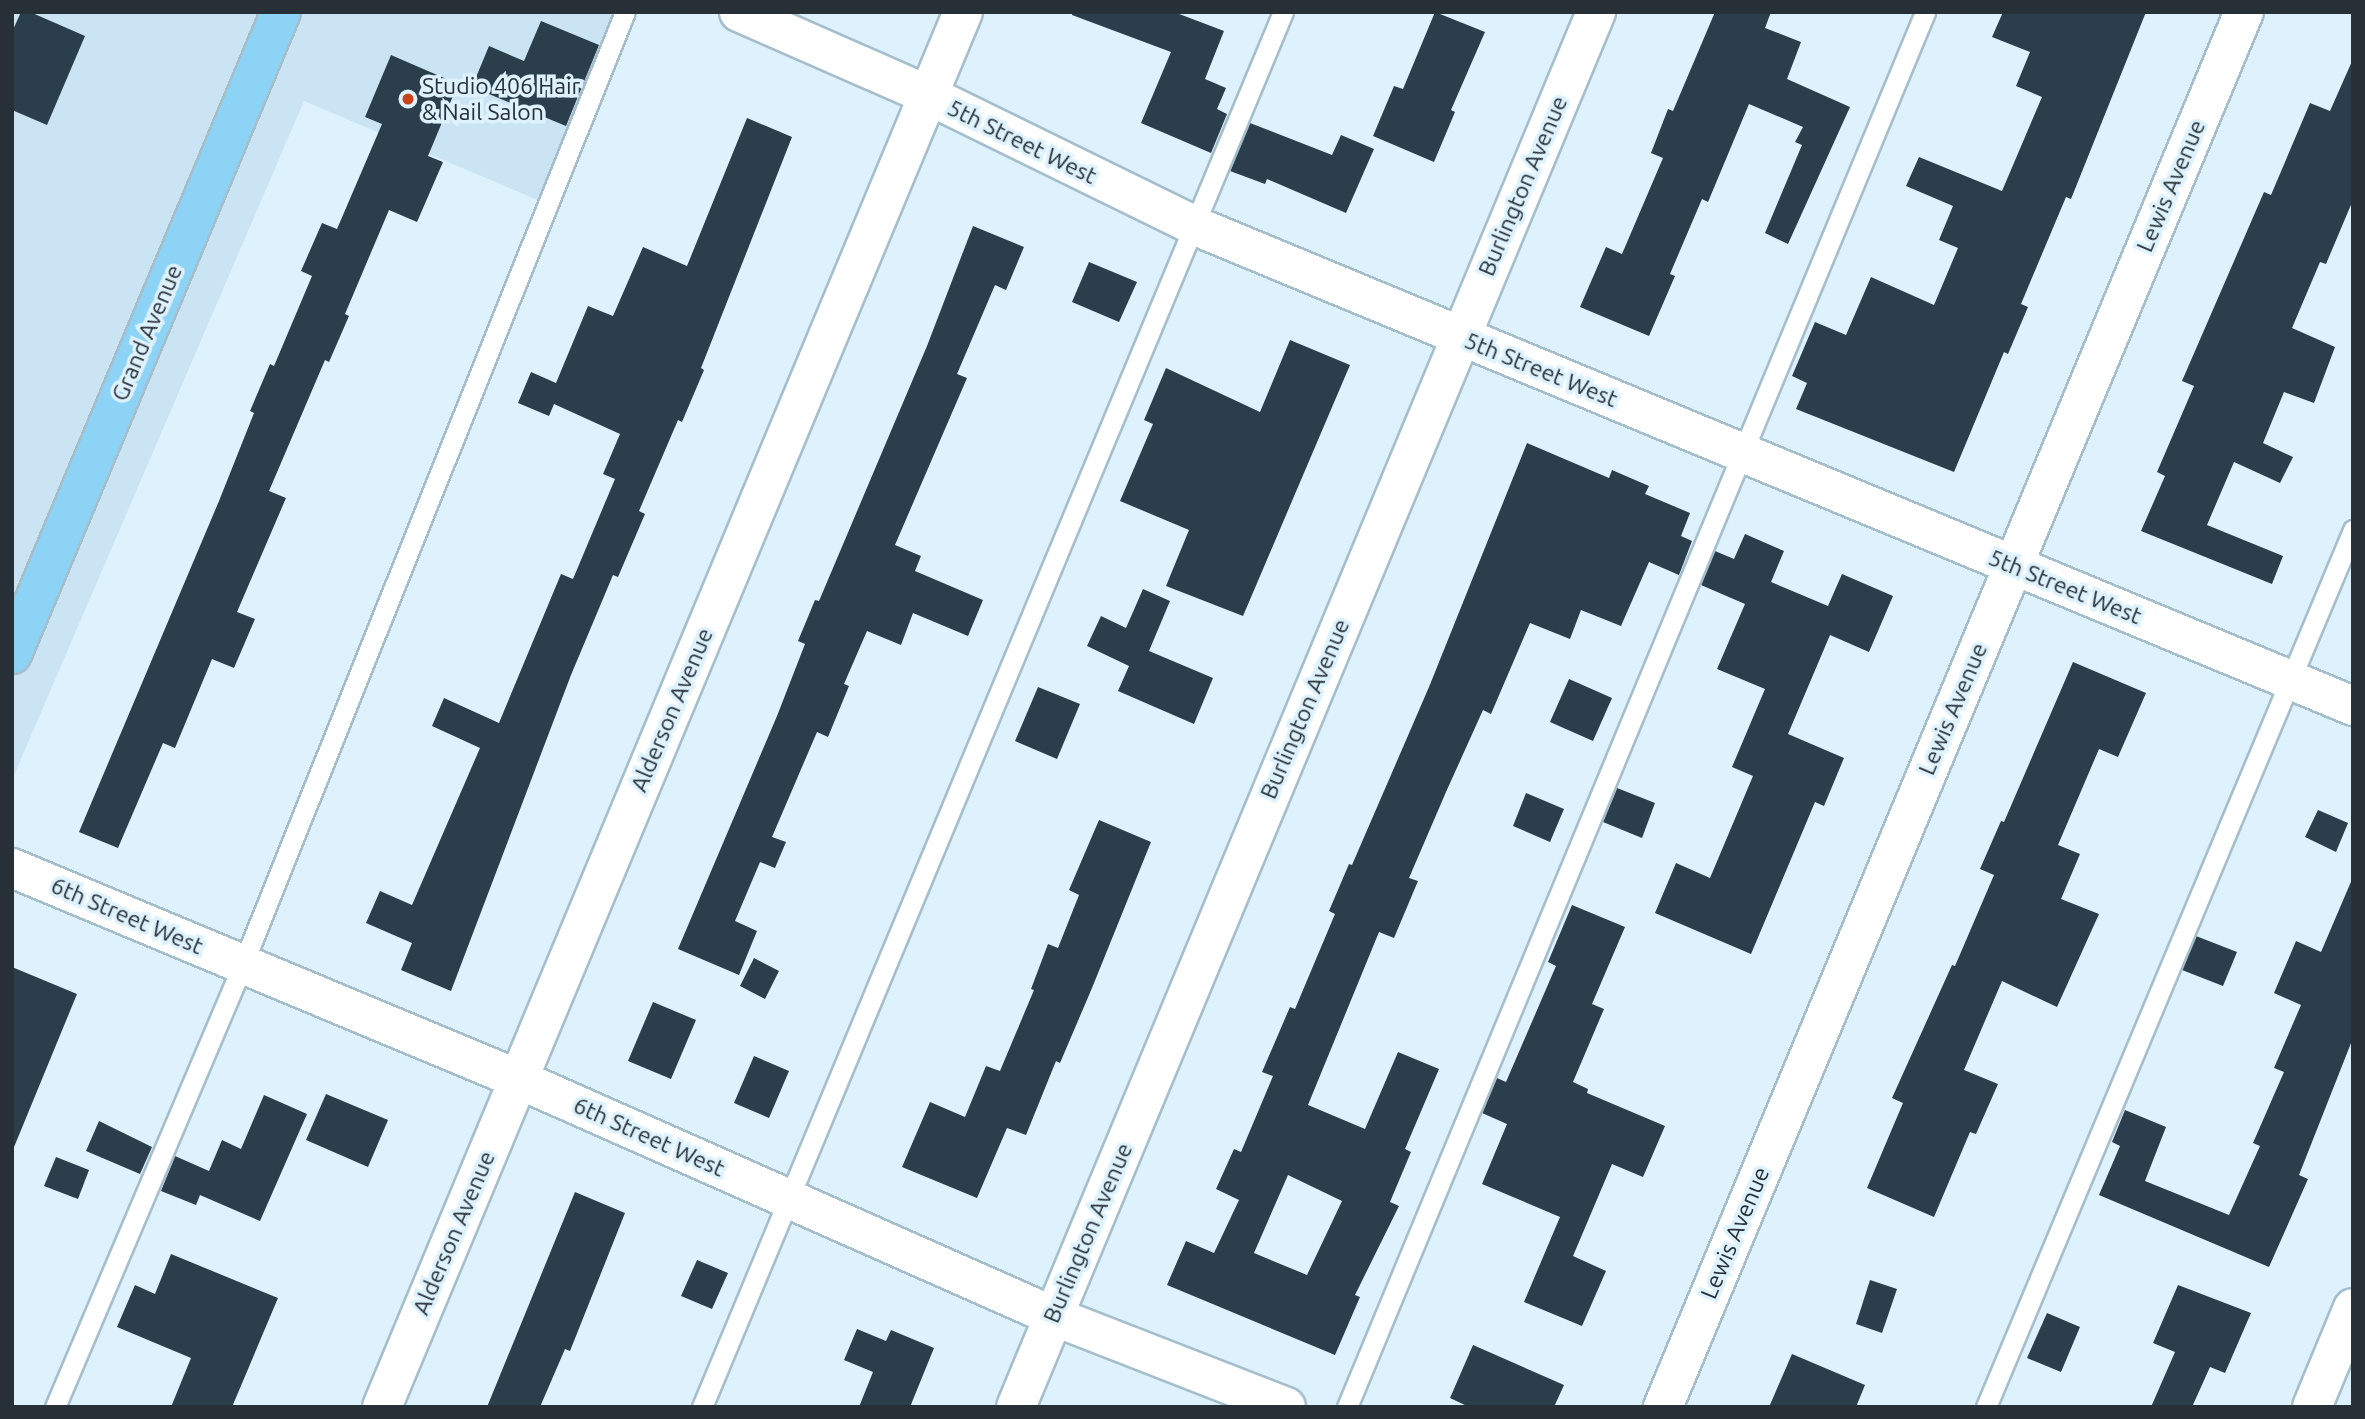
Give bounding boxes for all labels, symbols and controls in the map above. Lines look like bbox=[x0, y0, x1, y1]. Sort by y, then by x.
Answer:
place label: Studio 406 Hair & Nail Salon bbox=[422, 72, 580, 126]
marker: Studio 406 Hair & Nail Salon bbox=[400, 91, 416, 107]
street label: Burlington Avenue bbox=[1473, 92, 1573, 280]
street label: 5th Street West bbox=[943, 94, 1101, 190]
street label: Lewis Avenue bbox=[2131, 116, 2211, 256]
street label: Grand Avenue bbox=[106, 261, 188, 405]
street label: 5th Street West bbox=[1460, 327, 1622, 413]
street label: 5th Street West bbox=[1984, 544, 2146, 630]
street label: Burlington Avenue bbox=[1255, 615, 1355, 803]
street label: Alderson Avenue bbox=[625, 624, 719, 796]
street label: Lewis Avenue bbox=[1913, 639, 1993, 779]
street label: 6th Street West bbox=[47, 872, 207, 960]
street label: 6th Street West bbox=[569, 1091, 729, 1183]
street label: Burlington Avenue bbox=[1038, 1139, 1138, 1327]
street label: Alderson Avenue bbox=[407, 1147, 501, 1319]
street label: Lewis Avenue bbox=[1695, 1163, 1775, 1303]

